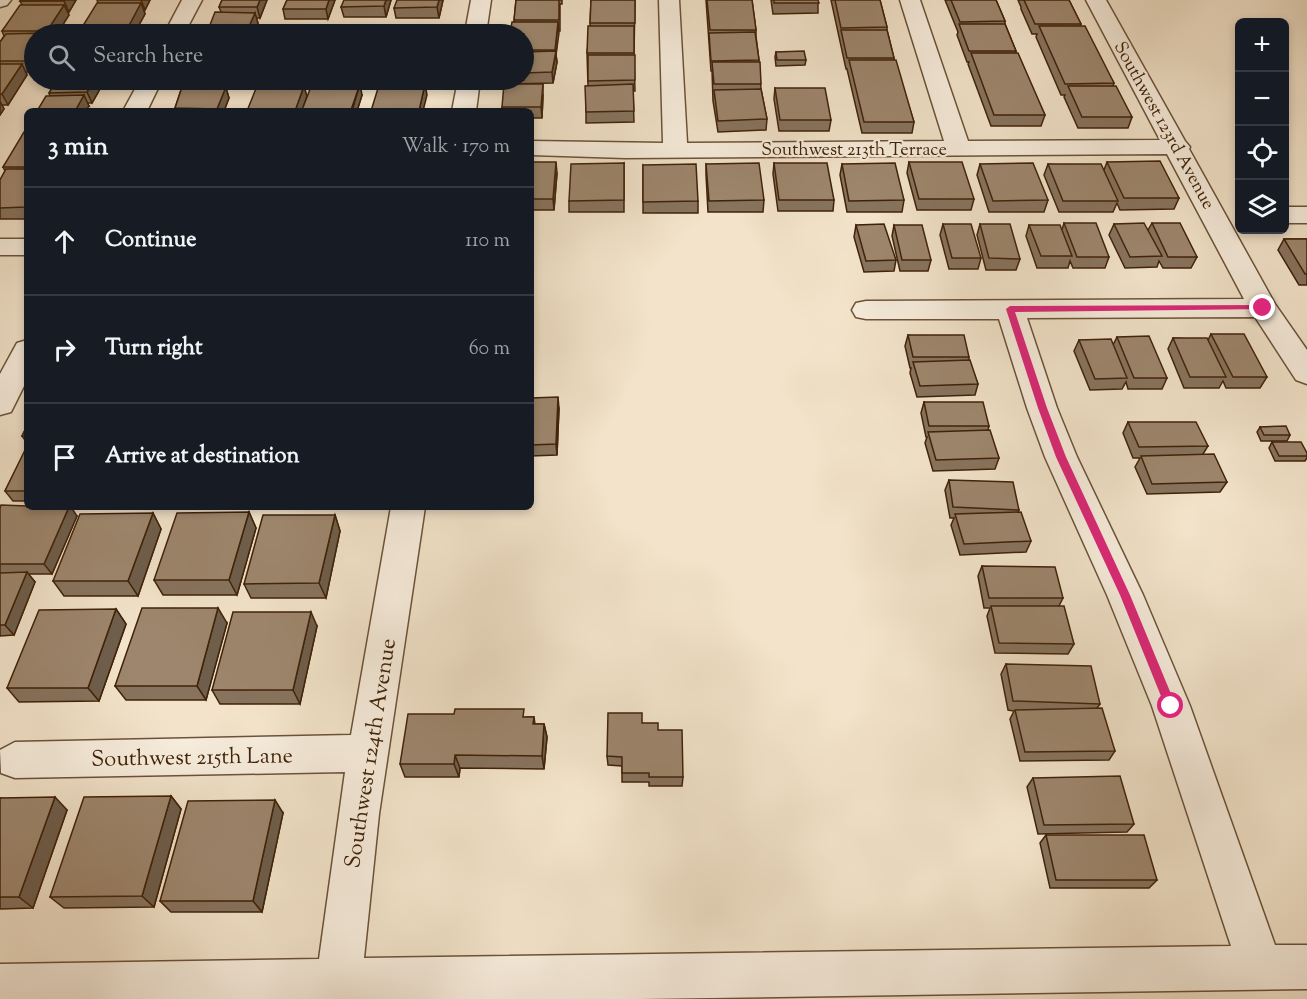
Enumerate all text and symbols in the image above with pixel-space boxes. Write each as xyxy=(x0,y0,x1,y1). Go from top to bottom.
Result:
map controls xyxy=(1235,18,1289,234)
button: + xyxy=(1235,18,1289,72)
search box xyxy=(24,24,534,90)
street label: Southwest 123rd Avenue xyxy=(1106,37,1220,215)
icon: search xyxy=(45,41,78,74)
text: Search here xyxy=(93,41,203,73)
button: − xyxy=(1235,72,1289,126)
button: locate xyxy=(1235,126,1289,180)
text: 3 min xyxy=(48,129,108,166)
text: Walk · 170 m xyxy=(402,133,510,162)
street label: Southwest 213th Terrace xyxy=(761,138,947,164)
button: layers xyxy=(1235,180,1289,234)
icon: ahead xyxy=(48,225,81,258)
text: Continue xyxy=(105,225,196,257)
text: 110 m xyxy=(465,227,510,256)
route end xyxy=(1249,294,1275,320)
icon: right xyxy=(48,333,81,366)
text: Turn right xyxy=(105,333,202,365)
text: 60 m xyxy=(469,335,510,364)
icon: arrive xyxy=(48,441,81,474)
text: Arrive at destination xyxy=(105,441,300,473)
street label: Southwest 124th Avenue xyxy=(338,636,406,871)
route start xyxy=(1157,692,1183,718)
street label: Southwest 215th Lane xyxy=(91,741,293,777)

